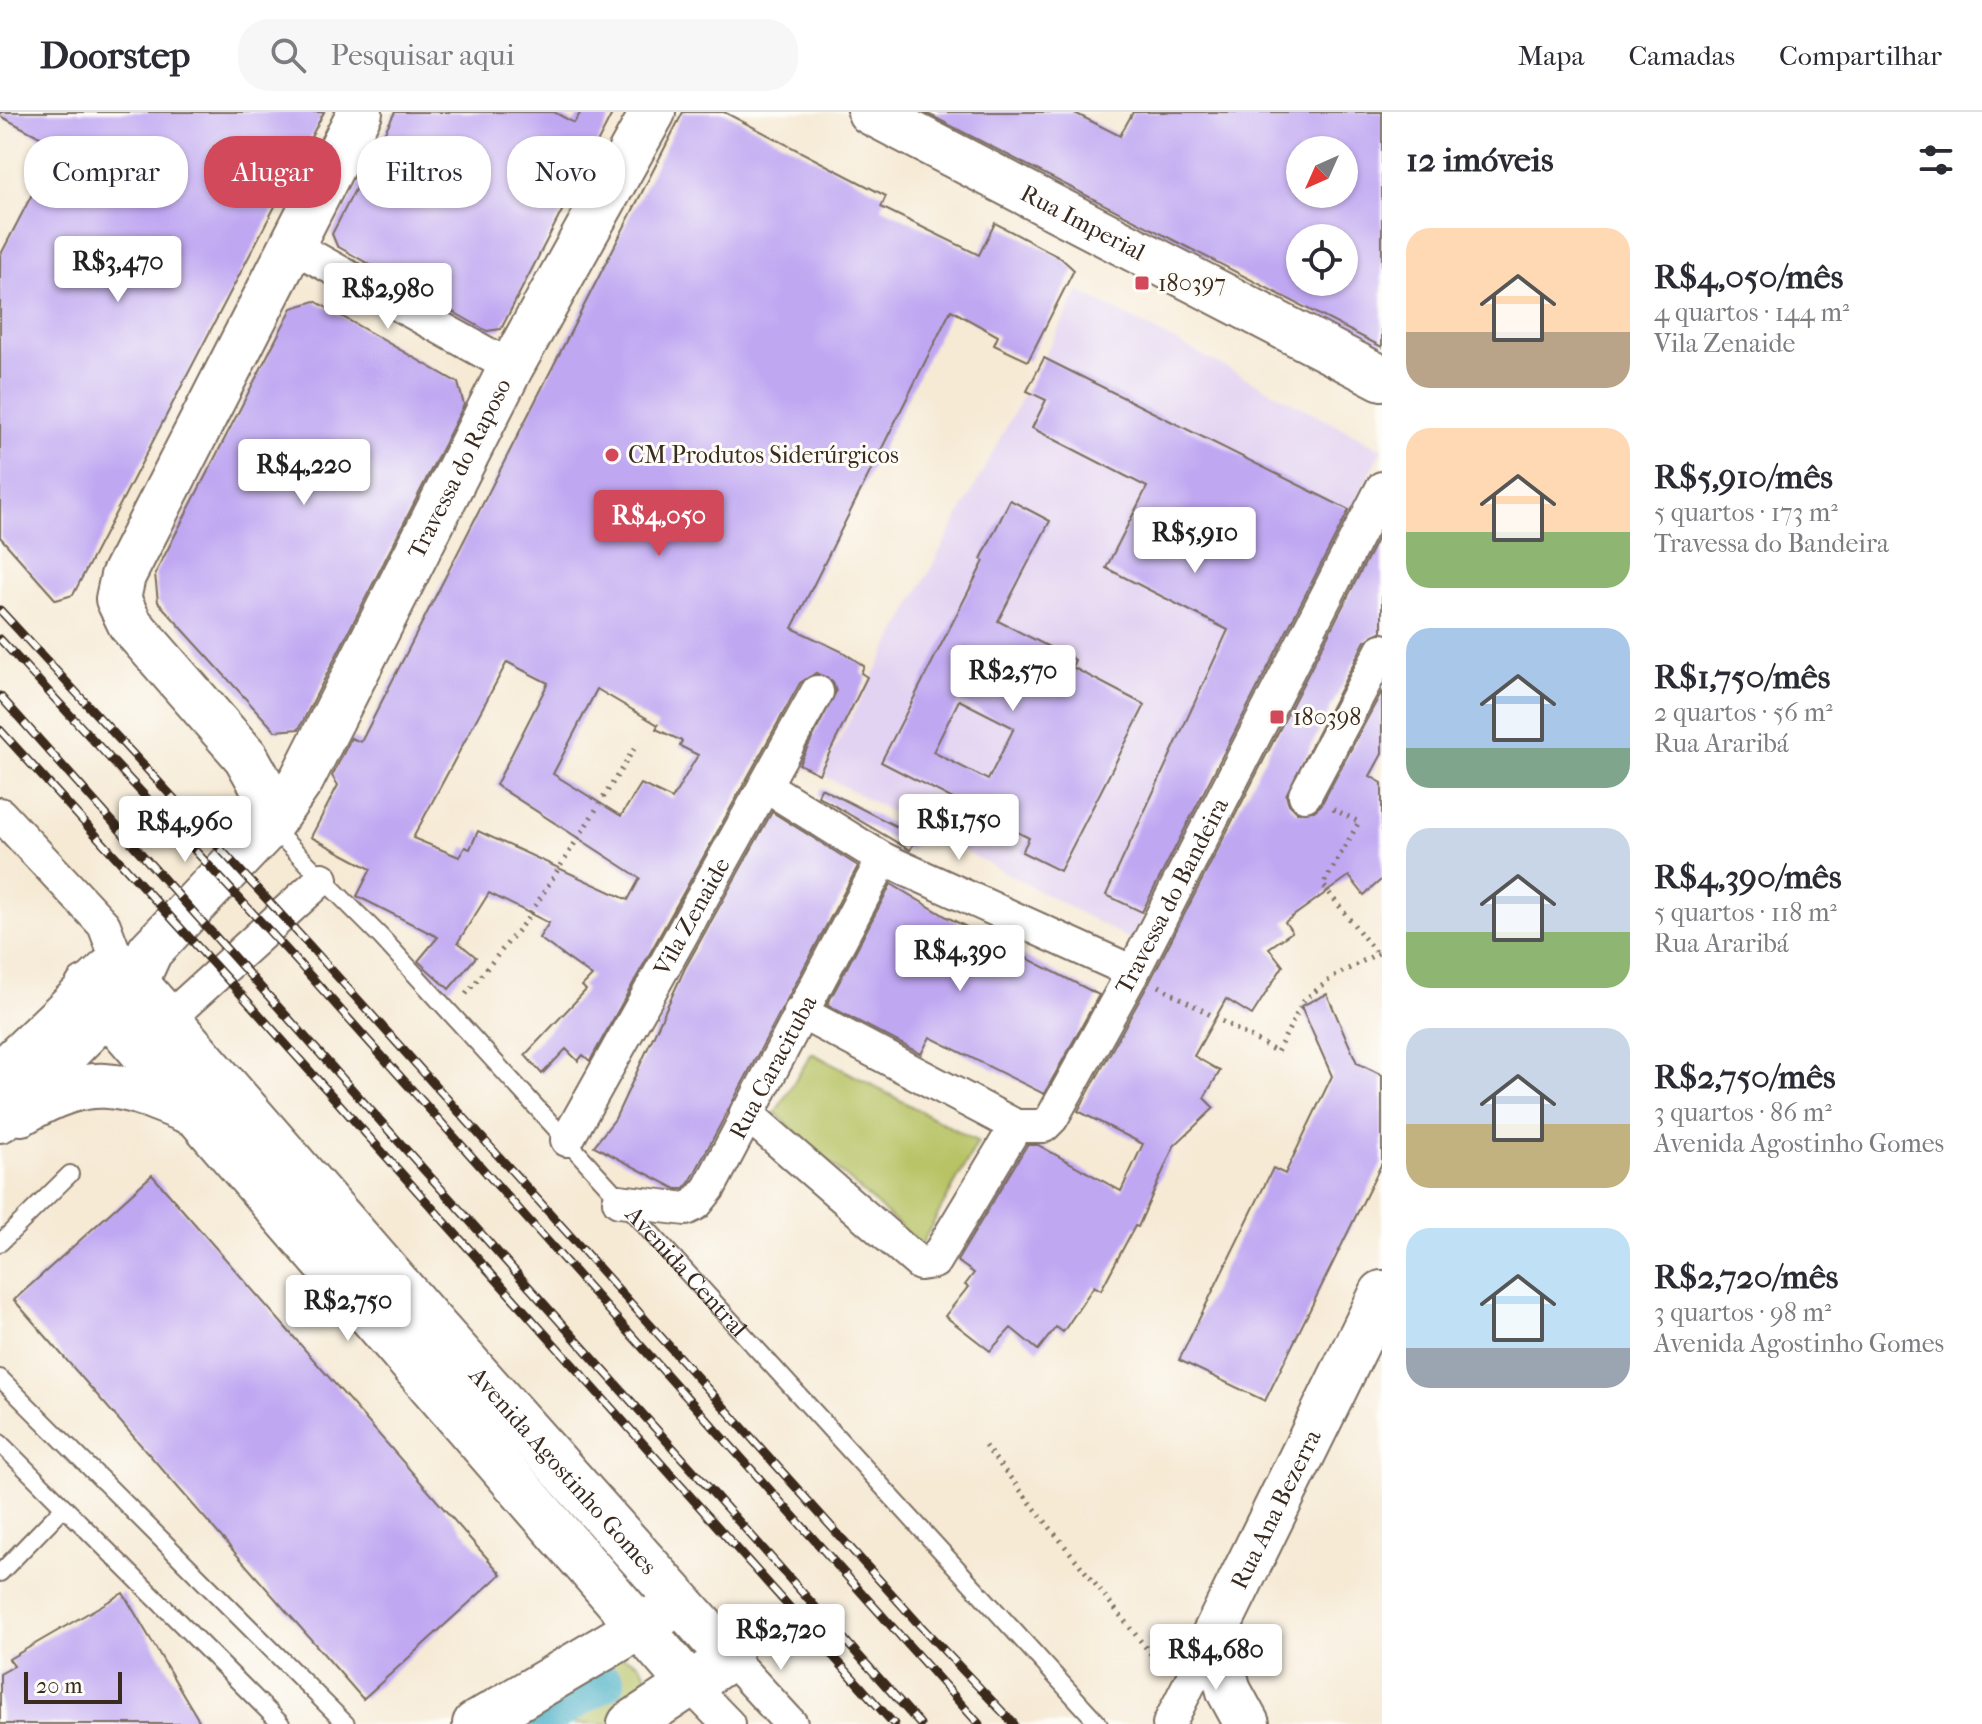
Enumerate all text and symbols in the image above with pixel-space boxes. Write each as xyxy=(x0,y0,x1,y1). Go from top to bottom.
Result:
search box xyxy=(238,19,798,91)
text: Doorstep xyxy=(40,33,190,78)
icon: search xyxy=(266,33,310,77)
text: Pesquisar aqui xyxy=(330,38,515,73)
text: Mapa xyxy=(1518,39,1584,72)
text: Camadas xyxy=(1628,39,1735,72)
text: Compartilhar xyxy=(1779,39,1942,72)
chip: Comprar xyxy=(24,136,188,208)
chip: Alugar xyxy=(204,136,341,208)
chip: Filtros xyxy=(357,136,491,208)
chip: Novo xyxy=(507,136,625,208)
north arrow xyxy=(1286,136,1358,208)
map controls xyxy=(1286,136,1358,296)
icon: filters xyxy=(1914,138,1958,182)
text: 12 imóveis xyxy=(1406,140,1553,180)
street label: Rua Imperial xyxy=(1016,179,1150,267)
button: locate xyxy=(1286,224,1358,296)
pin: R$3,470 xyxy=(44,236,192,304)
text: R$3,470 xyxy=(72,246,164,277)
text: R$4,050/mês xyxy=(1654,257,1843,297)
icon: home xyxy=(1470,260,1566,356)
pin: R$2,980 xyxy=(314,263,462,331)
place label: 180397 xyxy=(1158,269,1226,297)
text: R$2,980 xyxy=(342,273,434,304)
marker: 180397 xyxy=(1133,274,1151,292)
text: 4 quartos · 144 m² xyxy=(1654,297,1849,328)
text: Vila Zenaide xyxy=(1654,328,1795,359)
street label: Travessa do Raposo xyxy=(402,374,517,563)
pin: R$4,220 xyxy=(230,439,378,507)
place label: CM Produtos Siderúrgicos xyxy=(628,441,899,469)
marker: CM Produtos Siderúrgicos xyxy=(603,446,621,464)
text: R$4,220 xyxy=(256,449,352,480)
text: R$5,910/mês xyxy=(1654,457,1833,497)
icon: home xyxy=(1470,460,1566,556)
pin: R$4,050 xyxy=(585,490,733,558)
text: 5 quartos · 173 m² xyxy=(1654,497,1838,528)
text: R$4,050 xyxy=(612,500,706,531)
pin: R$5,910 xyxy=(1121,507,1269,575)
text: R$5,910 xyxy=(1152,517,1238,548)
text: Travessa do Bandeira xyxy=(1654,528,1889,559)
pin: R$2,570 xyxy=(939,645,1087,713)
text: R$2,570 xyxy=(969,655,1057,686)
text: R$1,750/mês xyxy=(1654,657,1830,697)
icon: home xyxy=(1470,660,1566,756)
text: 2 quartos · 56 m² xyxy=(1654,697,1833,728)
place label: 180398 xyxy=(1293,703,1361,731)
marker: 180398 xyxy=(1268,708,1286,726)
text: Rua Araribá xyxy=(1654,728,1789,759)
street label: Travessa do Bandeira xyxy=(1110,792,1235,999)
pin: R$1,750 xyxy=(885,794,1033,862)
pin: R$4,960 xyxy=(111,796,259,864)
text: R$1,750 xyxy=(917,804,1001,835)
text: R$4,960 xyxy=(137,806,233,837)
street label: Vila Zenaide xyxy=(647,852,736,981)
text: R$4,390/mês xyxy=(1654,857,1841,897)
icon: home xyxy=(1470,860,1566,956)
text: 5 quartos · 118 m² xyxy=(1654,897,1837,928)
pin: R$4,390 xyxy=(886,925,1034,993)
text: Rua Araribá xyxy=(1654,928,1789,959)
text: R$4,390 xyxy=(913,935,1007,966)
street label: Rua Caracituba xyxy=(723,990,823,1144)
text: R$2,750/mês xyxy=(1654,1057,1836,1097)
icon: home xyxy=(1470,1060,1566,1156)
text: 3 quartos · 86 m² xyxy=(1654,1097,1832,1128)
text: Avenida Agostinho Gomes xyxy=(1654,1128,1944,1159)
street label: Avenida Central xyxy=(619,1200,753,1343)
text: R$2,720/mês xyxy=(1654,1257,1838,1297)
icon: home xyxy=(1470,1260,1566,1356)
pin: R$2,750 xyxy=(274,1275,422,1343)
text: R$2,750 xyxy=(304,1285,392,1316)
text: 3 quartos · 98 m² xyxy=(1654,1297,1831,1328)
text: Avenida Agostinho Gomes xyxy=(1654,1328,1944,1359)
street label: Avenida Agostinho Gomes xyxy=(463,1361,663,1580)
street label: Rua Ana Bezerra xyxy=(1225,1424,1327,1594)
pin: R$2,720 xyxy=(707,1604,855,1672)
text: R$2,720 xyxy=(736,1614,826,1645)
pin: R$4,680 xyxy=(1142,1624,1290,1692)
text: R$4,680 xyxy=(1168,1634,1264,1665)
scale bar xyxy=(24,1668,122,1704)
text: 20 m xyxy=(36,1673,82,1699)

